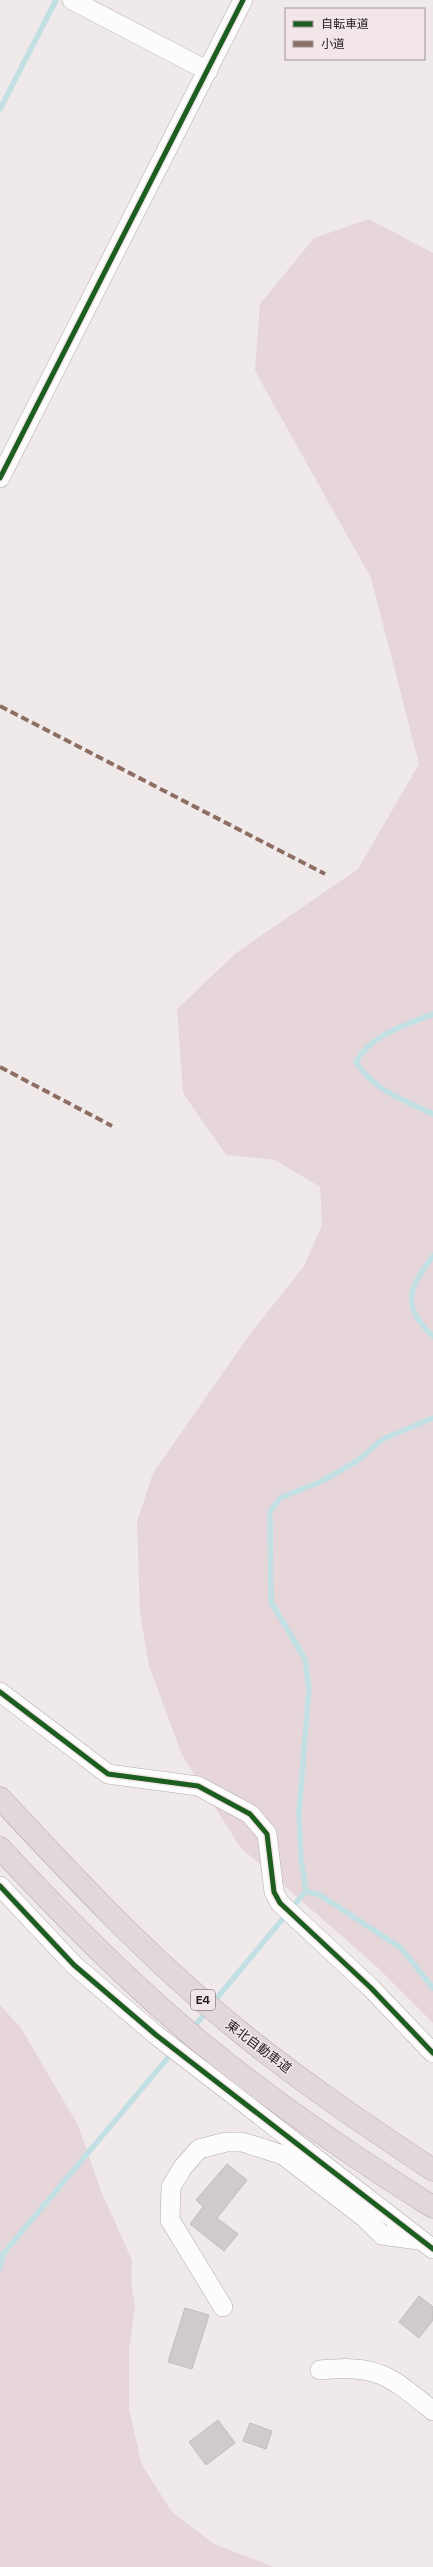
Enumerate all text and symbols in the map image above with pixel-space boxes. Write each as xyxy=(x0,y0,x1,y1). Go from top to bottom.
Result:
legend xyxy=(285,8,425,60)
text: 自転車道 xyxy=(321,16,369,32)
text: 小道 xyxy=(321,36,345,52)
road number: E4 xyxy=(191,1990,215,2010)
street label: 東北自動車道 xyxy=(222,2016,295,2077)

